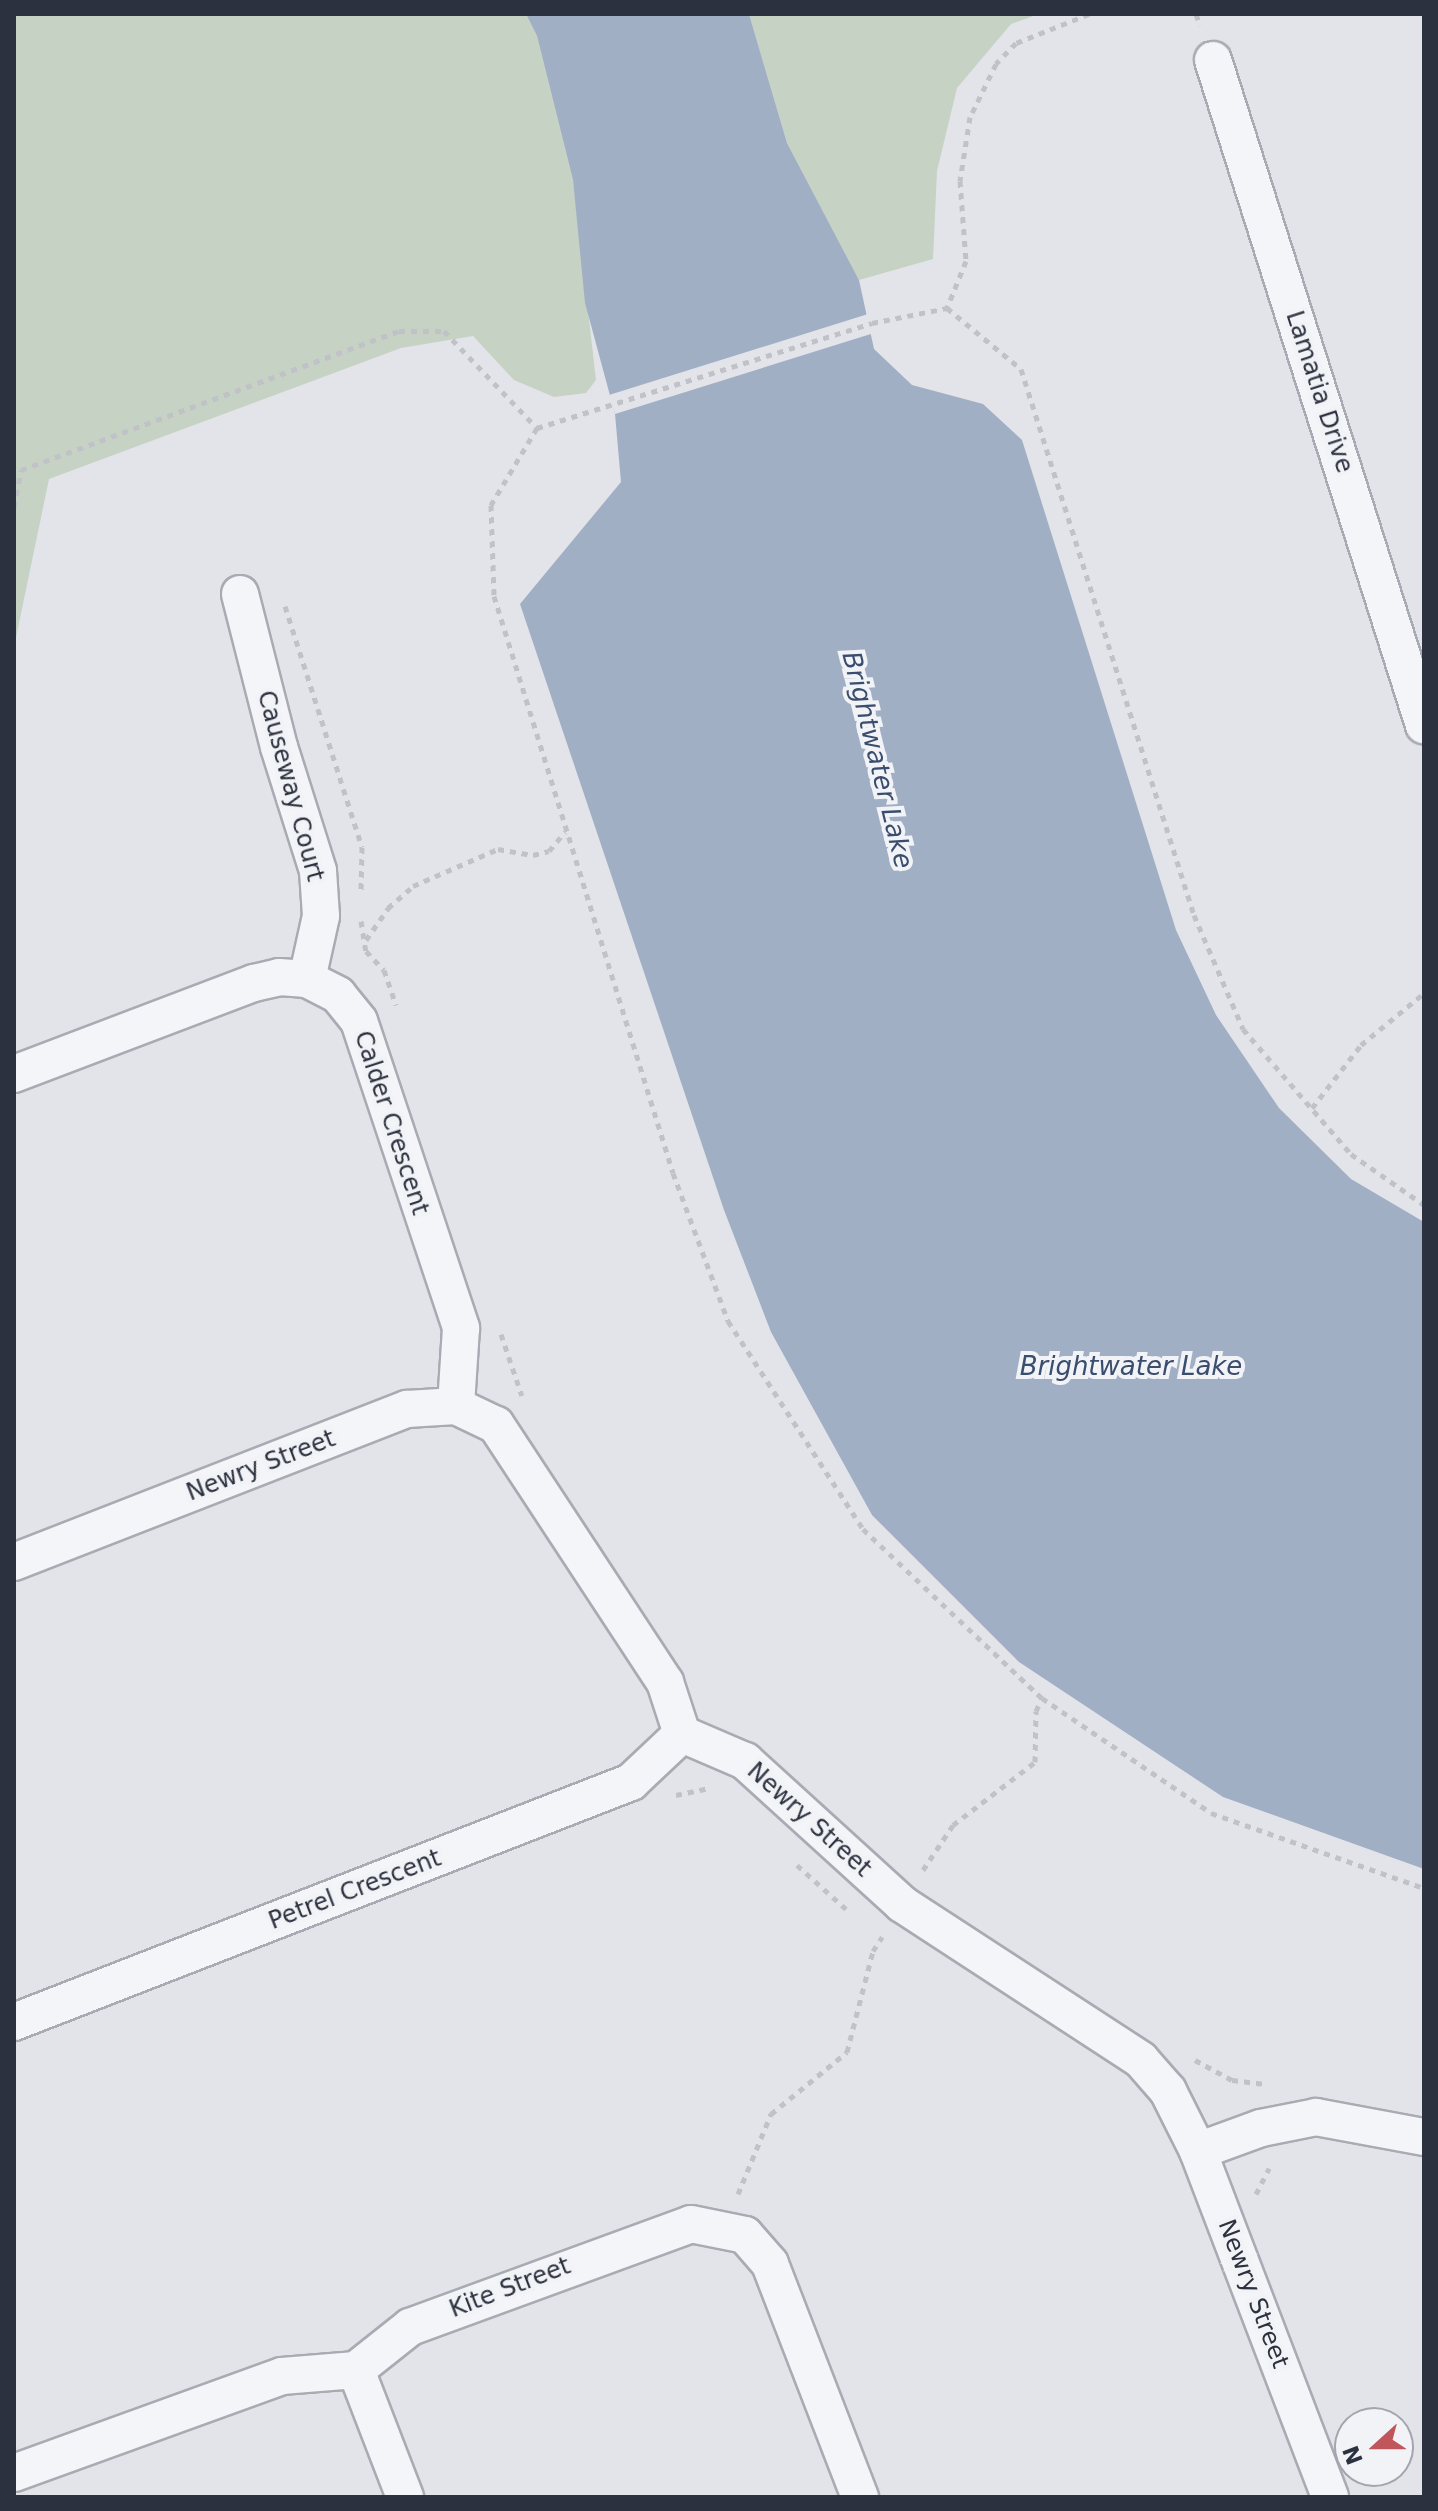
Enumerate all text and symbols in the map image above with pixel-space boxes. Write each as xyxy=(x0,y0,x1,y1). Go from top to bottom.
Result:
street label: Lamatia Drive xyxy=(1279,307,1359,477)
water label: Brightwater Lake xyxy=(835,648,919,872)
street label: Causeway Court xyxy=(251,688,329,884)
street label: Calder Crescent xyxy=(348,1027,434,1219)
water label: Brightwater Lake xyxy=(1020,1351,1242,1383)
street label: Newry Street xyxy=(183,1424,339,1508)
street label: Newry Street xyxy=(741,1757,877,1883)
street label: Petrel Crescent xyxy=(265,1844,445,1936)
street label: Newry Street xyxy=(1211,2216,1295,2372)
street label: Kite Street xyxy=(445,2252,575,2324)
north arrow xyxy=(1334,2407,1414,2487)
text: N xyxy=(1338,2442,1368,2468)

